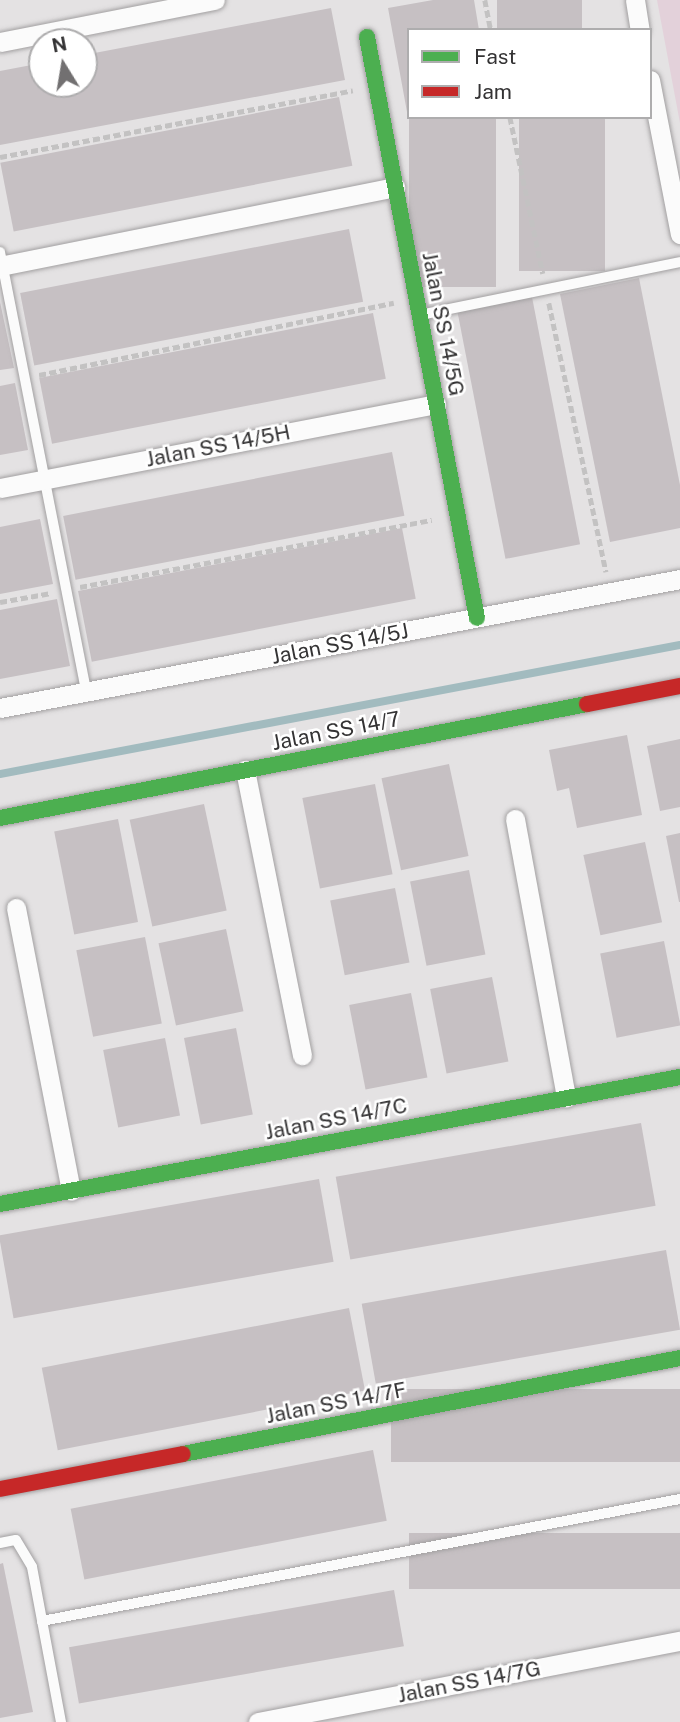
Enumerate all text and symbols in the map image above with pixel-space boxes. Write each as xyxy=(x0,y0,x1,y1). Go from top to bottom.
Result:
north arrow xyxy=(28,28,98,98)
legend xyxy=(407,28,652,119)
text: N xyxy=(50,32,69,57)
text: Fast xyxy=(474,44,516,69)
text: Jam xyxy=(474,79,512,104)
street label: Jalan SS 14/5G xyxy=(417,250,469,398)
street label: Jalan SS 14/5H xyxy=(144,420,292,472)
street label: Jalan SS 14/5J xyxy=(269,618,411,670)
street label: Jalan SS 14/7 xyxy=(270,706,402,756)
street label: Jalan SS 14/7C xyxy=(263,1093,409,1145)
street label: Jalan SS 14/7F xyxy=(264,1377,408,1429)
street label: Jalan SS 14/7G xyxy=(395,1656,543,1708)

